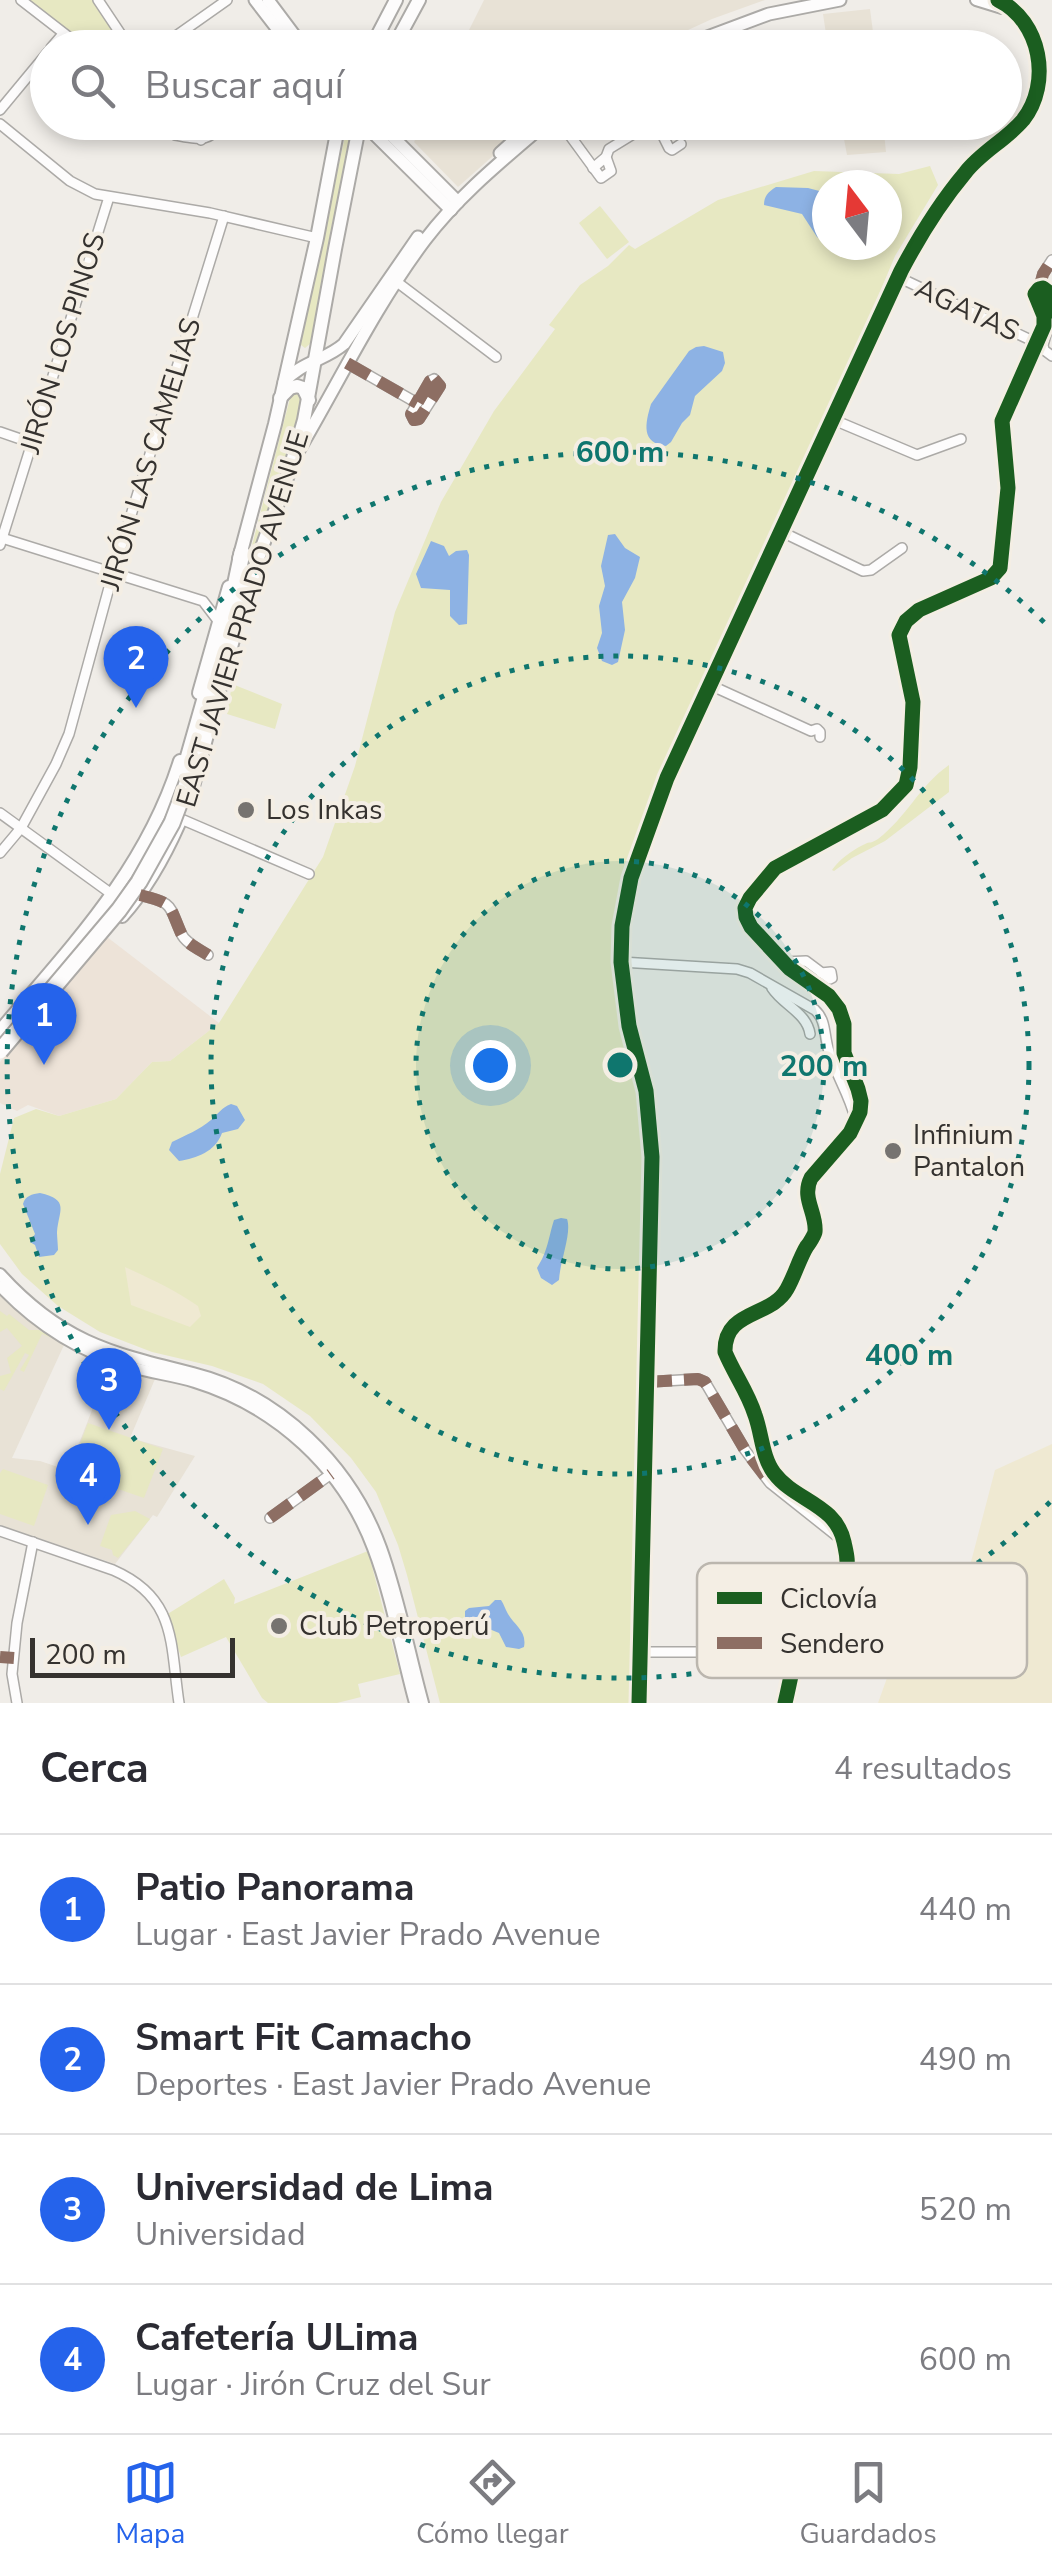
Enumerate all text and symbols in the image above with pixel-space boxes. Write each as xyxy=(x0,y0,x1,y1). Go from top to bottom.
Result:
search box xyxy=(30,30,1022,140)
icon: search xyxy=(65,58,120,113)
text: Buscar aquí xyxy=(145,60,344,111)
north arrow xyxy=(812,170,902,260)
street label: JIRÓN LOS PINOS xyxy=(11,228,115,459)
street label: AGATAS xyxy=(909,269,1025,351)
street label: JIRÓN LAS CAMELIAS xyxy=(91,313,210,596)
street label: EAST JAVIER PRADO AVENUE xyxy=(168,426,318,812)
text: 600 m xyxy=(576,432,664,473)
pin: 2 xyxy=(104,626,168,708)
place label: Los Inkas xyxy=(266,791,383,829)
marker: Los Inkas xyxy=(235,799,257,821)
pin: 1 xyxy=(12,982,76,1065)
your location xyxy=(465,1040,516,1091)
text: 200 m xyxy=(780,1046,868,1087)
centre of rings xyxy=(602,1047,638,1083)
place label: Infinium Pantalon xyxy=(913,1116,1025,1186)
marker: Infinium Pantalon xyxy=(882,1140,904,1162)
text: 400 m xyxy=(865,1335,953,1376)
pin: 3 xyxy=(76,1348,142,1430)
pin: 4 xyxy=(56,1442,120,1525)
legend xyxy=(697,1563,1027,1678)
text: Ciclovía xyxy=(780,1580,878,1618)
place label: Club Petroperú xyxy=(299,1607,490,1645)
marker: Club Petroperú xyxy=(268,1615,290,1637)
text: Sendero xyxy=(780,1625,885,1663)
scale bar xyxy=(30,1633,235,1678)
text: 200 m xyxy=(45,1636,127,1674)
text: Cerca xyxy=(40,1740,149,1797)
text: 4 resultados xyxy=(834,1747,1012,1790)
text: Patio Panorama xyxy=(135,1862,415,1913)
text: 1 xyxy=(63,1888,82,1931)
text: 440 m xyxy=(919,1888,1012,1931)
text: Lugar · East Javier Prado Avenue xyxy=(135,1913,601,1956)
text: Smart Fit Camacho xyxy=(135,2012,472,2063)
text: 2 xyxy=(63,2038,82,2081)
text: 490 m xyxy=(919,2038,1012,2081)
text: Deportes · East Javier Prado Avenue xyxy=(135,2063,651,2106)
text: Universidad de Lima xyxy=(135,2162,494,2213)
text: 3 xyxy=(63,2188,82,2231)
text: 520 m xyxy=(919,2188,1012,2231)
text: Universidad xyxy=(135,2213,306,2256)
text: Cafetería ULima xyxy=(135,2312,419,2363)
text: 4 xyxy=(63,2338,82,2381)
text: 600 m xyxy=(919,2338,1012,2381)
text: Lugar · Jirón Cruz del Sur xyxy=(135,2363,491,2406)
tab: Mapa xyxy=(115,2455,185,2553)
tab: Cómo llegar xyxy=(416,2455,569,2553)
tab: Guardados xyxy=(799,2455,937,2553)

